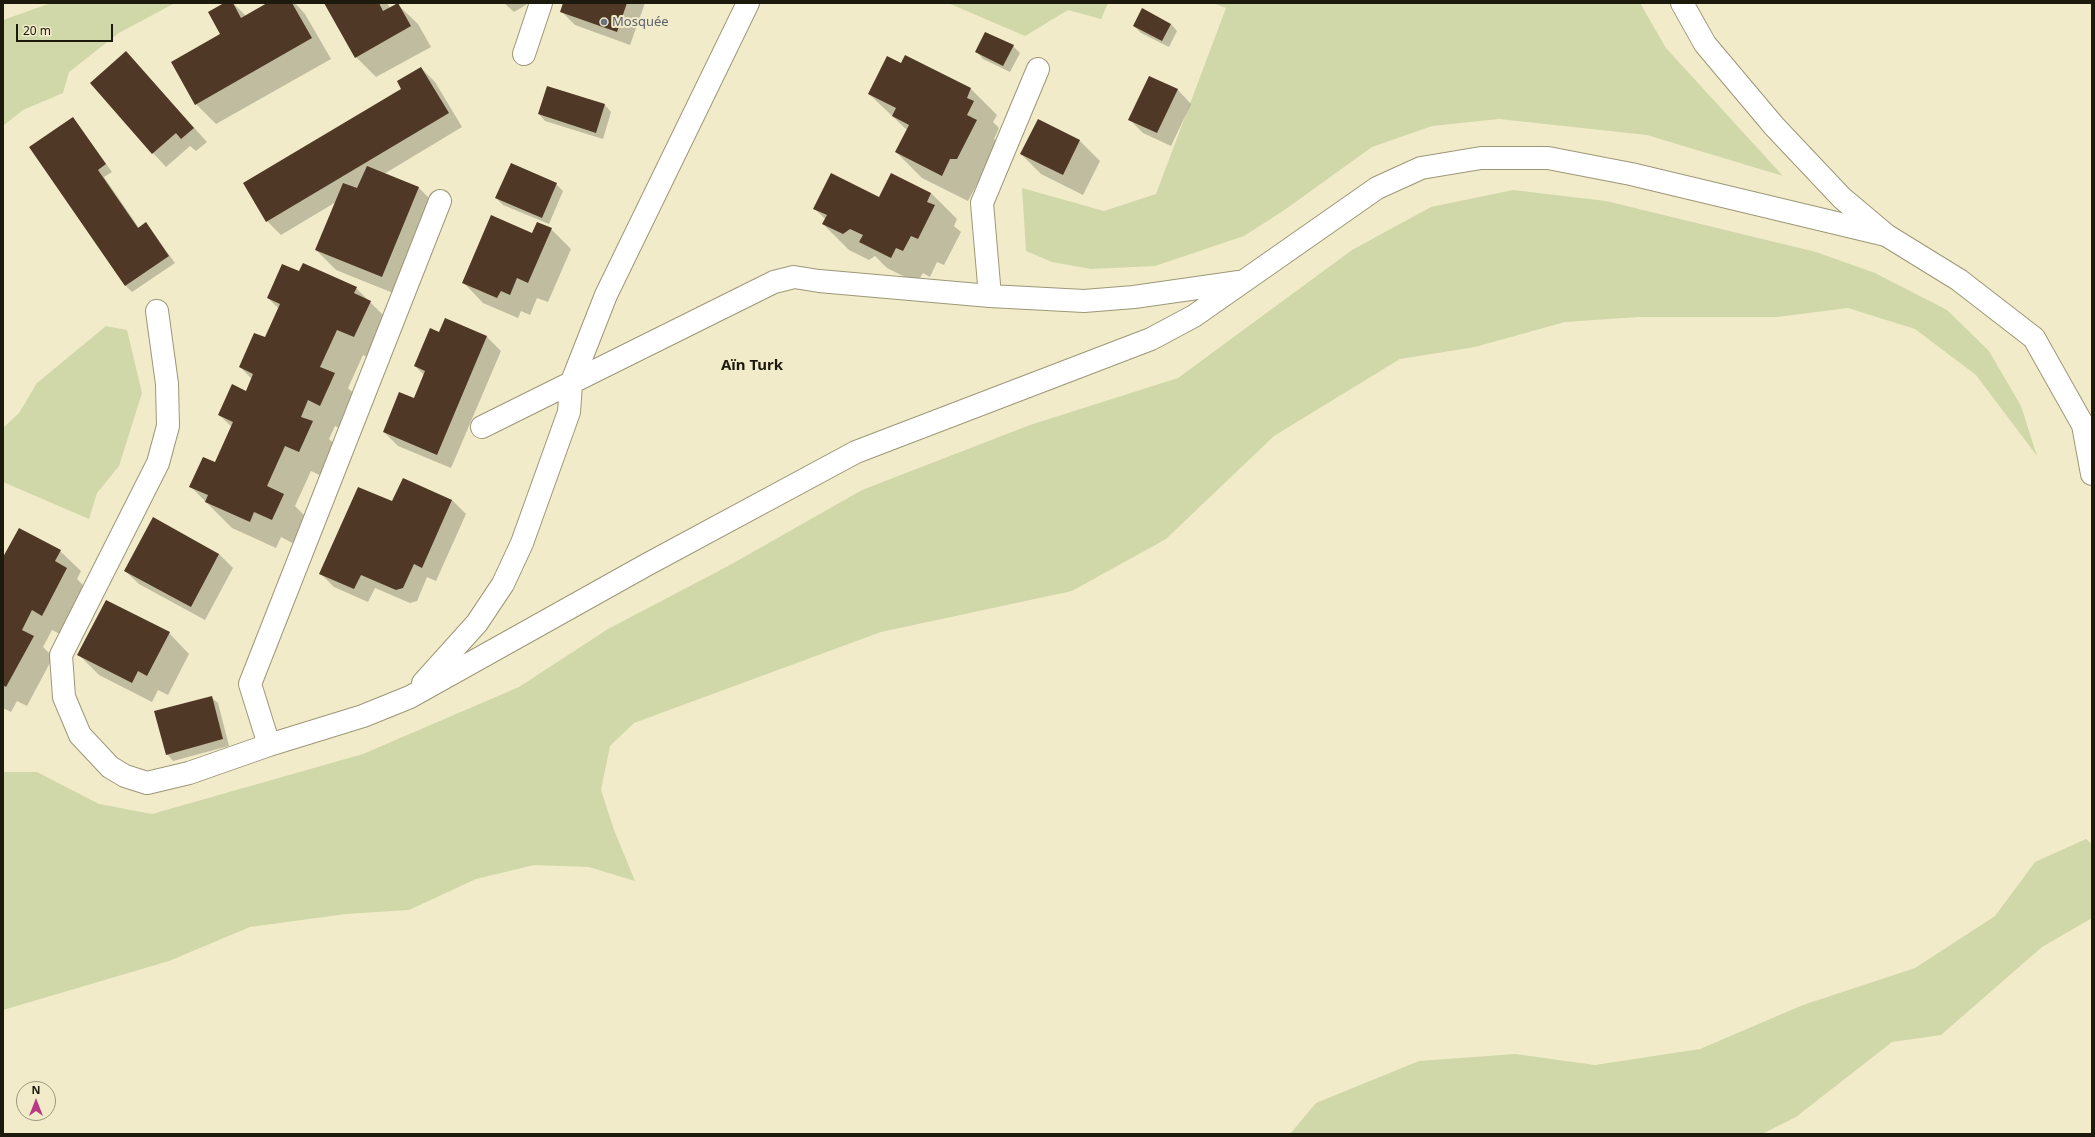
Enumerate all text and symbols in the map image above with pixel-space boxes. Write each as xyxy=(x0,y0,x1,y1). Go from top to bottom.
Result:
place label: Mosquée xyxy=(612,14,669,30)
scale bar xyxy=(18,16,115,42)
marker: Mosquée xyxy=(599,17,609,27)
text: 20 m xyxy=(23,22,51,39)
district label: Aïn Turk xyxy=(721,357,783,375)
north arrow xyxy=(16,1081,56,1121)
text: N xyxy=(32,1082,40,1097)

